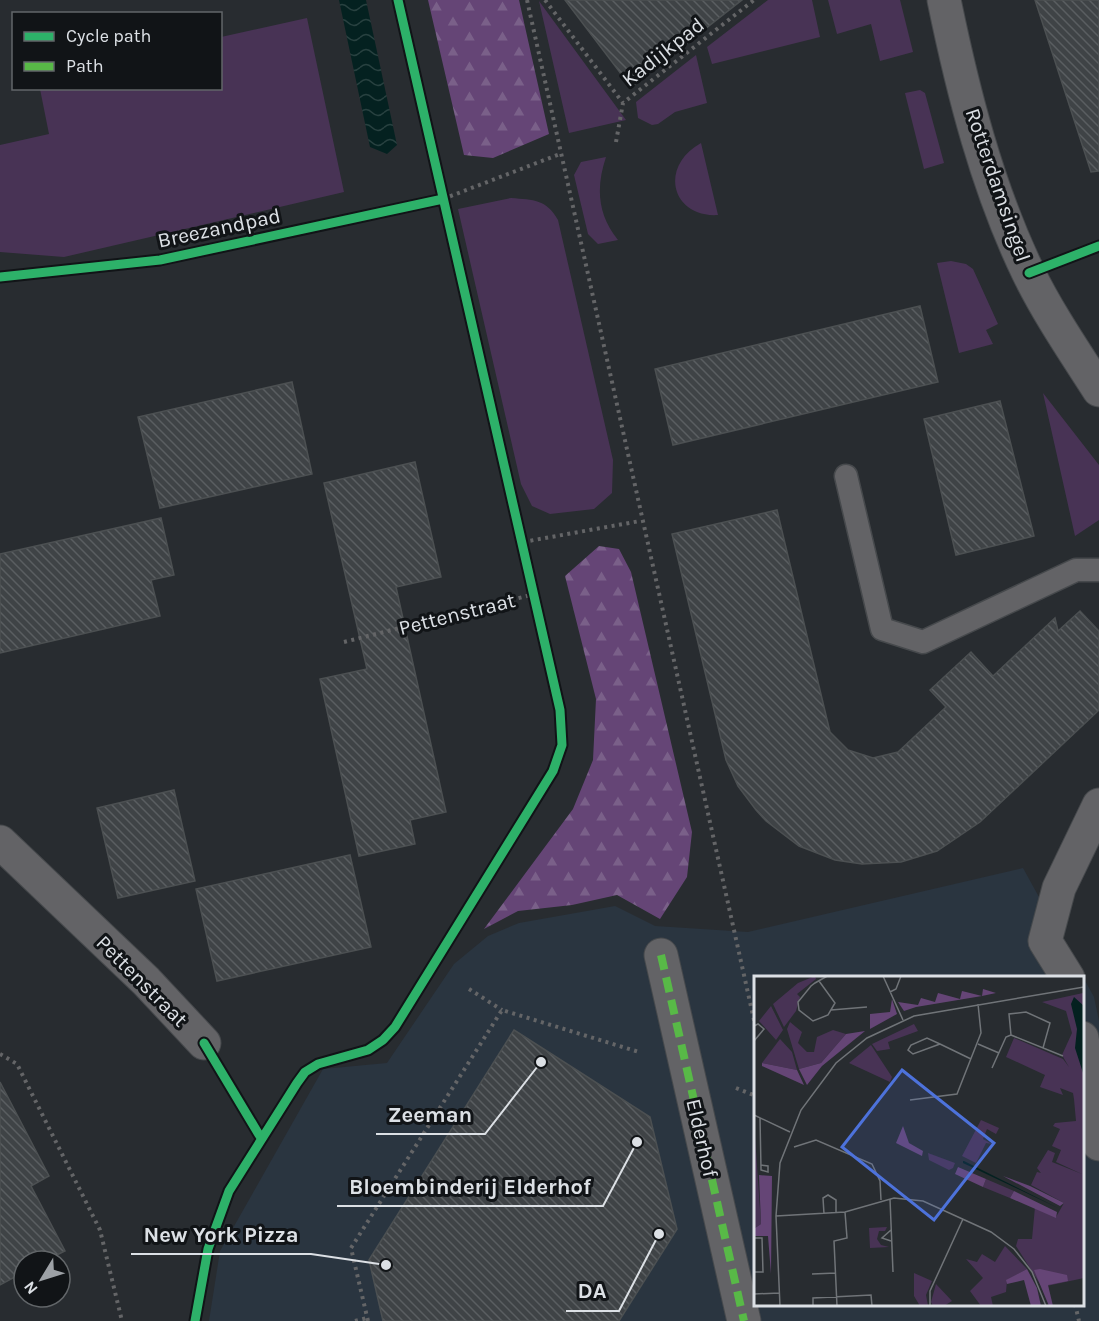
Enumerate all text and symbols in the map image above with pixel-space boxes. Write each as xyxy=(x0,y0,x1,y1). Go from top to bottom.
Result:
legend xyxy=(12,12,222,90)
street label: Kadijkpad xyxy=(617,12,709,92)
text: Cycle path xyxy=(66,25,151,47)
text: Path xyxy=(66,55,104,77)
street label: Rotterdamsingel xyxy=(961,105,1035,265)
street label: Breezandpad xyxy=(155,203,283,253)
street label: Pettenstraat xyxy=(396,588,518,640)
street label: Pettenstraat xyxy=(91,930,193,1032)
inset map xyxy=(754,976,1084,1306)
callout: Zeeman xyxy=(376,1094,485,1134)
street label: Elderhof xyxy=(681,1096,723,1180)
text: Zeeman xyxy=(388,1102,472,1128)
callout: Bloembinderij Elderhof xyxy=(337,1166,603,1206)
text: Bloembinderij Elderhof xyxy=(349,1174,592,1200)
callout: New York Pizza xyxy=(131,1214,311,1254)
text: New York Pizza xyxy=(143,1222,299,1248)
north arrow xyxy=(12,1249,72,1309)
callout: DA xyxy=(566,1271,619,1311)
text: N xyxy=(20,1278,42,1298)
text: DA xyxy=(578,1278,607,1304)

